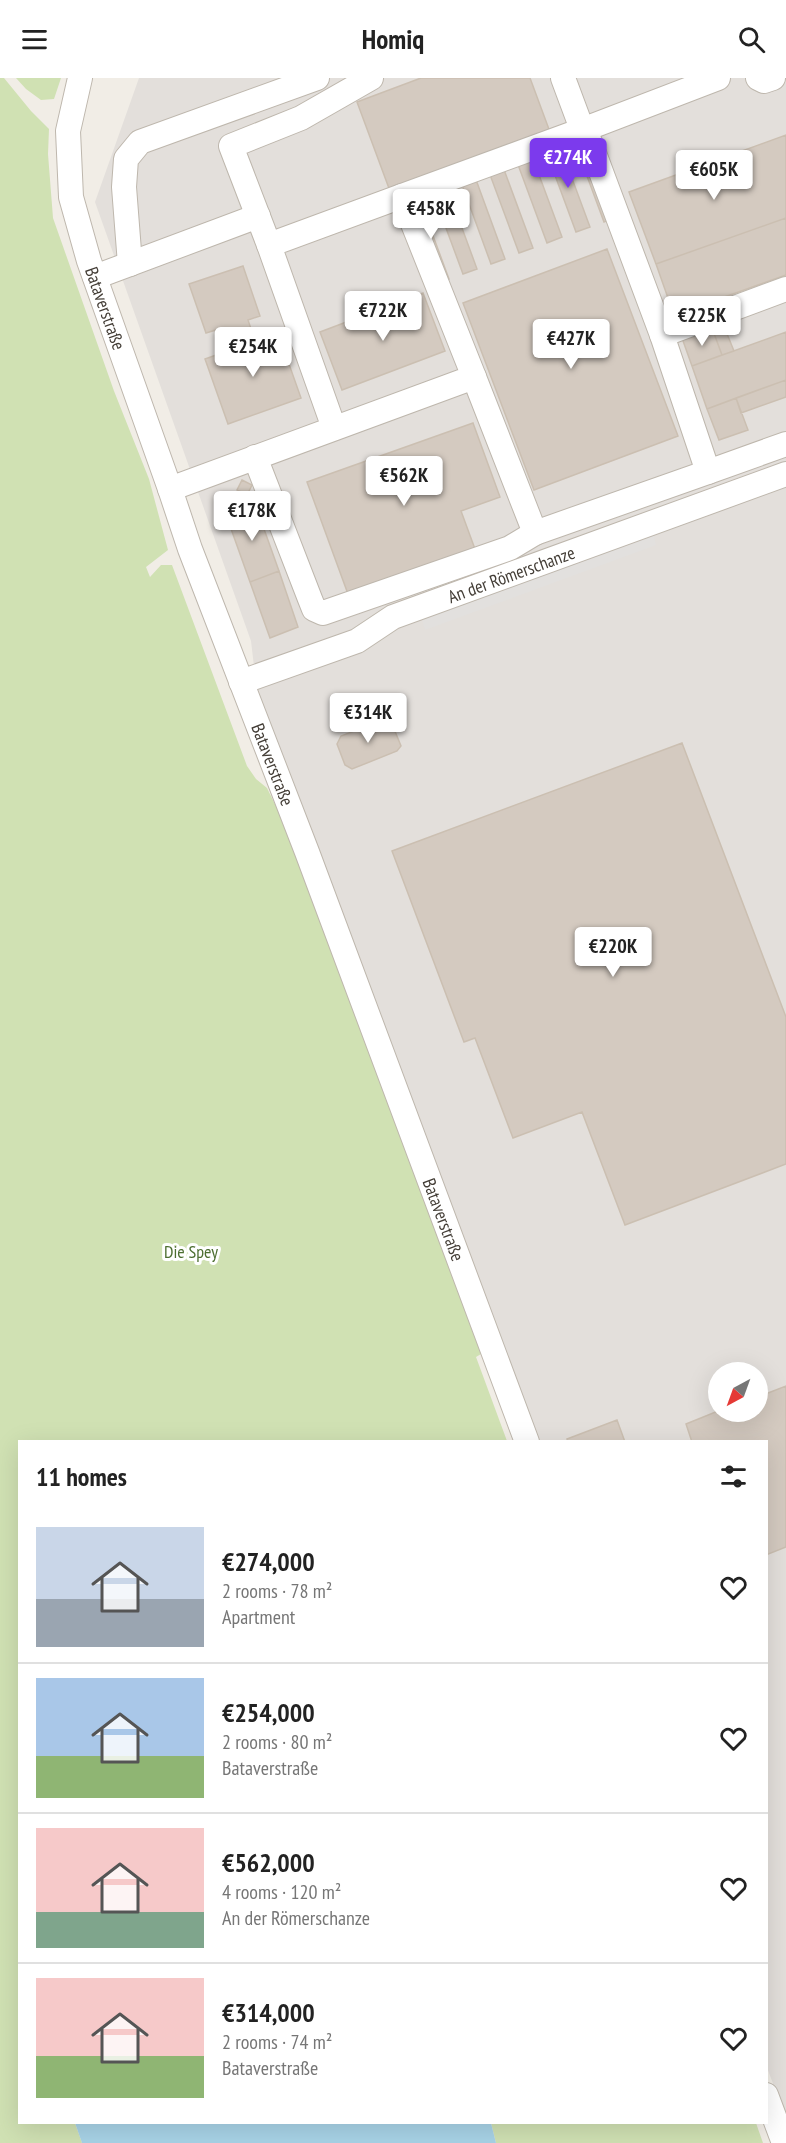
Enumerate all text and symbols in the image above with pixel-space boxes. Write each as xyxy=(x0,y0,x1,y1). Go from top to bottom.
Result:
text: Homiq xyxy=(362,22,424,56)
icon: menu xyxy=(18,23,51,56)
icon: search xyxy=(735,23,768,56)
pin: €274K xyxy=(526,138,610,189)
text: €274K xyxy=(544,144,592,170)
pin: €605K xyxy=(672,150,756,201)
text: €605K xyxy=(690,156,738,182)
pin: €458K xyxy=(389,189,473,240)
text: €458K xyxy=(407,195,455,221)
street label: Bataverstraße xyxy=(80,264,131,353)
pin: €722K xyxy=(341,291,425,342)
pin: €225K xyxy=(660,296,744,347)
text: €722K xyxy=(359,297,407,323)
text: €225K xyxy=(678,302,726,328)
pin: €427K xyxy=(529,319,613,370)
text: €427K xyxy=(547,325,595,351)
pin: €254K xyxy=(211,327,295,378)
text: €254K xyxy=(229,333,277,359)
pin: €562K xyxy=(362,456,446,507)
text: €562K xyxy=(380,462,428,488)
pin: €178K xyxy=(210,491,294,542)
text: €178K xyxy=(228,497,276,523)
street label: An der Römerschanze xyxy=(445,540,578,608)
pin: €314K xyxy=(326,693,410,744)
text: €314K xyxy=(344,699,392,725)
street label: Bataverstraße xyxy=(247,720,300,809)
pin: €220K xyxy=(571,927,655,978)
text: €220K xyxy=(589,933,637,959)
street label: Bataverstraße xyxy=(418,1175,470,1264)
park label: Die Spey xyxy=(164,1240,218,1263)
north arrow xyxy=(708,1362,768,1422)
map controls xyxy=(708,1362,768,1422)
text: 11 homes xyxy=(36,1460,127,1493)
icon: filters xyxy=(717,1460,750,1493)
text: €274,000 xyxy=(222,1545,315,1578)
icon: home xyxy=(84,1551,156,1623)
icon: heart xyxy=(717,1571,750,1604)
text: 2 rooms · 78 m² xyxy=(222,1578,332,1604)
text: Apartment xyxy=(222,1604,295,1630)
text: €254,000 xyxy=(222,1696,315,1729)
icon: home xyxy=(84,1702,156,1774)
icon: heart xyxy=(717,1722,750,1755)
text: 2 rooms · 80 m² xyxy=(222,1729,332,1755)
text: Bataverstraße xyxy=(222,1755,318,1781)
text: €562,000 xyxy=(222,1846,315,1879)
icon: home xyxy=(84,1852,156,1924)
icon: heart xyxy=(717,1872,750,1905)
text: 4 rooms · 120 m² xyxy=(222,1879,341,1905)
text: An der Römerschanze xyxy=(222,1905,370,1931)
text: €314,000 xyxy=(222,1996,315,2029)
icon: home xyxy=(84,2002,156,2074)
icon: heart xyxy=(717,2022,750,2055)
text: 2 rooms · 74 m² xyxy=(222,2029,332,2055)
text: Bataverstraße xyxy=(222,2055,318,2081)

